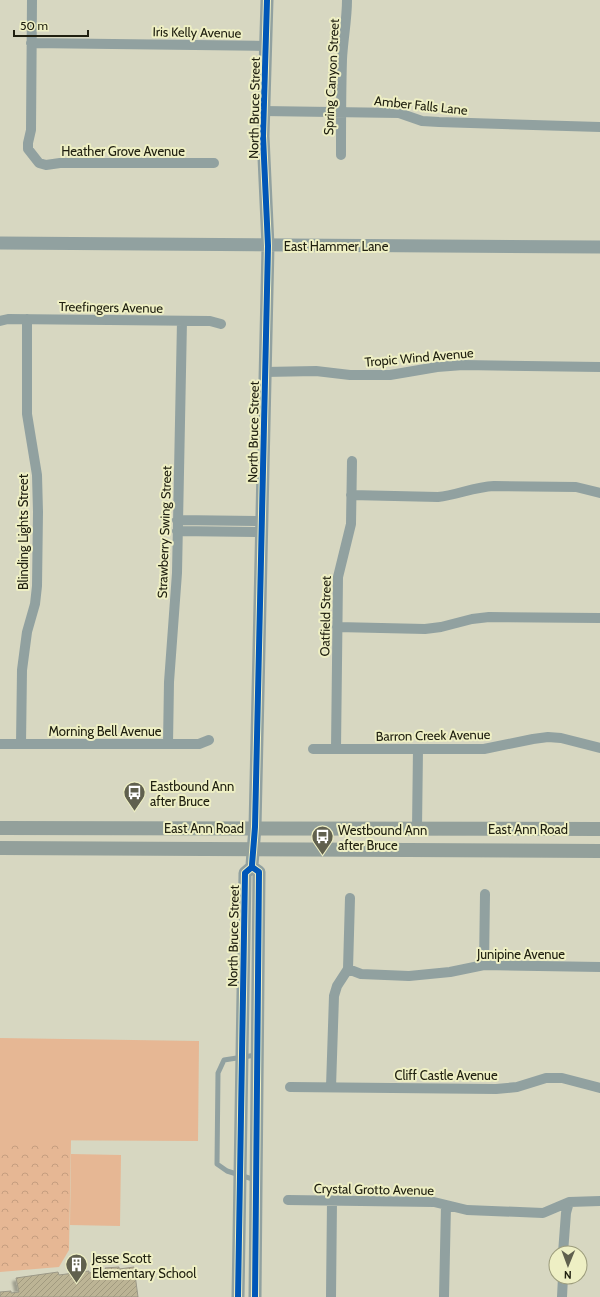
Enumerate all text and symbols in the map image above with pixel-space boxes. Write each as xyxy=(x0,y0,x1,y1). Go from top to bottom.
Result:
scale bar xyxy=(14,12,88,38)
text: 50 m xyxy=(20,18,48,33)
street label: Spring Canyon Street xyxy=(320,18,342,136)
street label: Iris Kelly Avenue xyxy=(153,23,242,41)
street label: North Bruce Street xyxy=(245,56,263,159)
street label: Amber Falls Lane xyxy=(374,92,469,118)
street label: Heather Grove Avenue xyxy=(61,143,185,159)
street label: East Hammer Lane xyxy=(284,238,389,254)
street label: Treefingers Avenue xyxy=(59,298,164,316)
street label: Tropic Wind Avenue xyxy=(364,344,474,370)
street label: North Bruce Street xyxy=(244,380,262,483)
street label: Strawberry Swing Street xyxy=(154,465,174,599)
street label: Blinding Lights Street xyxy=(15,473,31,590)
street label: Oatfield Street xyxy=(316,575,334,656)
street label: Morning Bell Avenue xyxy=(48,723,162,739)
street label: Barron Creek Avenue xyxy=(376,726,491,744)
place label: Eastbound Ann after Bruce xyxy=(150,778,234,809)
bus stop icon: Eastbound Ann after Bruce xyxy=(122,780,148,813)
street label: East Ann Road xyxy=(164,820,244,836)
street label: East Ann Road xyxy=(488,821,568,837)
place label: Westbound Ann after Bruce xyxy=(338,822,427,853)
bus stop icon: Westbound Ann after Bruce xyxy=(309,824,335,857)
street label: North Bruce Street xyxy=(224,884,242,987)
street label: Junipine Avenue xyxy=(476,946,565,962)
street label: Cliff Castle Avenue xyxy=(394,1067,498,1083)
street label: Crystal Grotto Avenue xyxy=(314,1180,435,1198)
north arrow xyxy=(548,1245,588,1285)
place label: Jesse Scott Elementary School xyxy=(91,1250,196,1281)
building icon: Jesse Scott Elementary School xyxy=(64,1252,90,1285)
text: N xyxy=(564,1268,572,1282)

